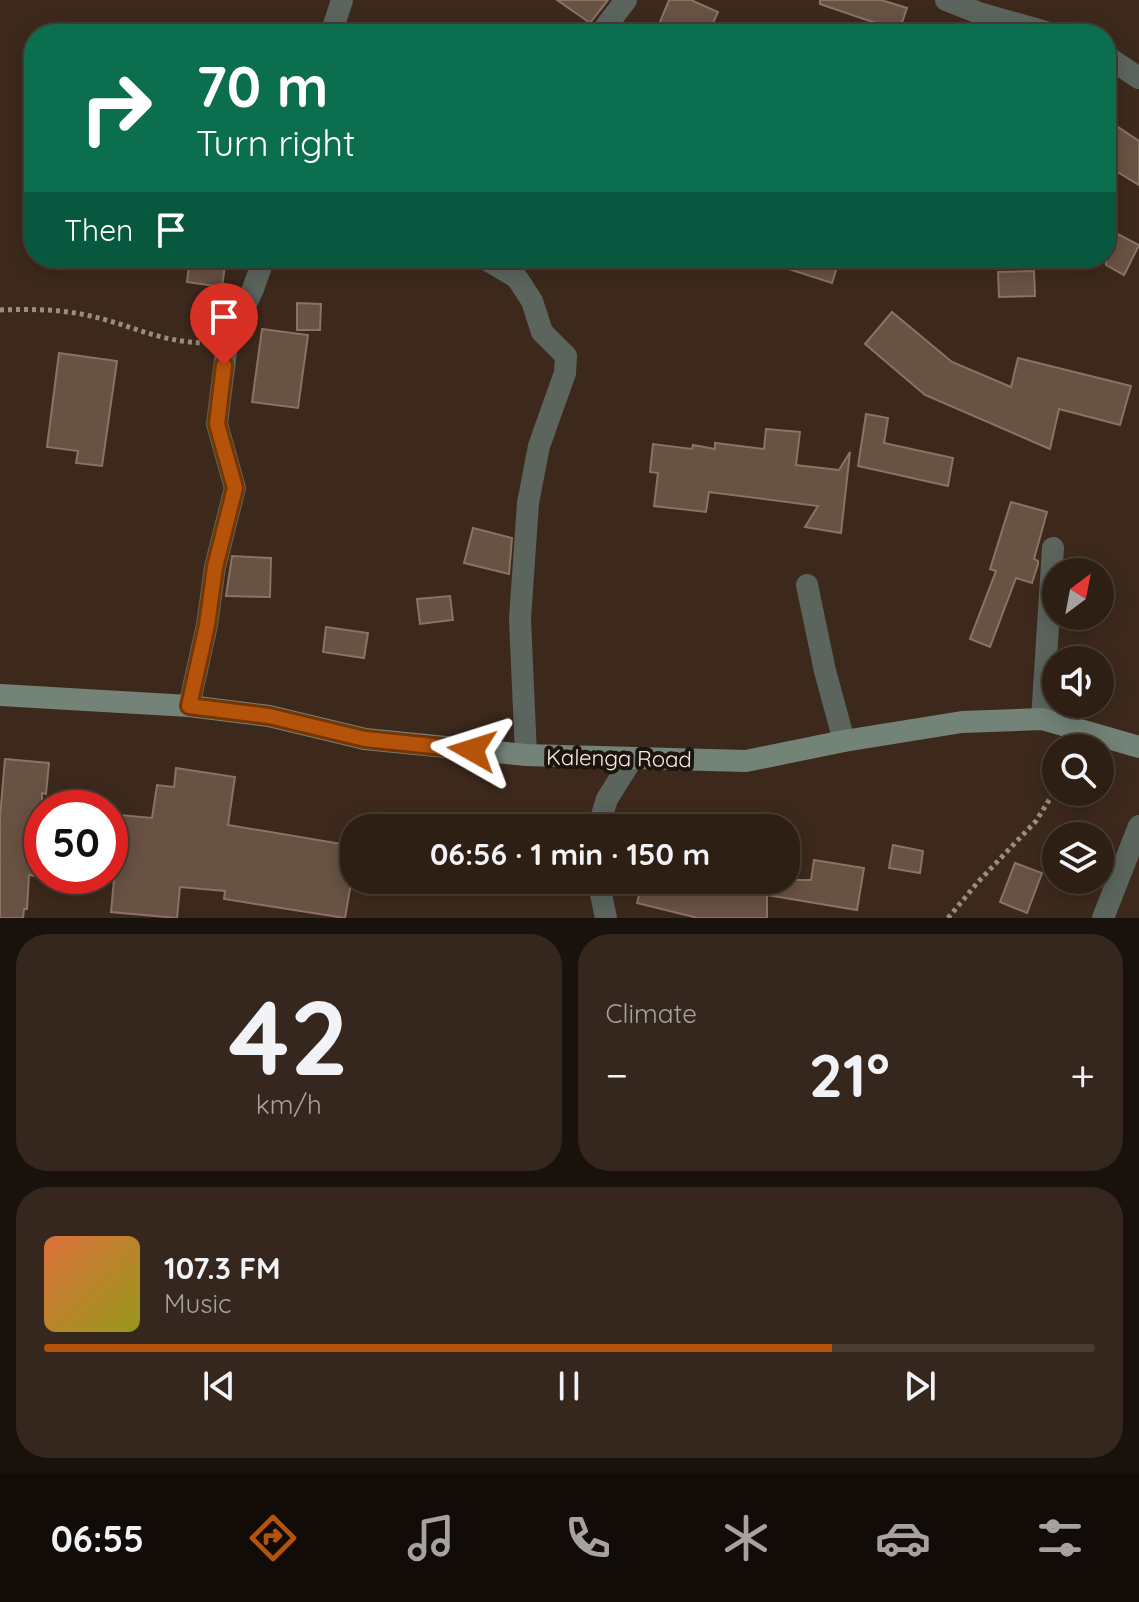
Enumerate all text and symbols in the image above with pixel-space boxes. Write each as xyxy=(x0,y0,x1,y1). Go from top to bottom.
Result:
text: 70 m xyxy=(196,51,328,121)
icon: right xyxy=(64,56,168,160)
text: Turn right xyxy=(196,120,355,165)
icon: arrive xyxy=(149,208,193,252)
text: Then xyxy=(64,211,133,249)
pin xyxy=(190,283,258,365)
icon: arrive xyxy=(202,295,246,339)
north arrow xyxy=(1042,558,1114,630)
map controls xyxy=(1042,558,1114,894)
button: sound xyxy=(1042,646,1114,718)
position arrow xyxy=(430,708,514,792)
button: search xyxy=(1042,734,1114,806)
street label: Kalenga Road xyxy=(546,743,692,773)
speed limit sign: 50 xyxy=(24,790,128,894)
button: layers xyxy=(1042,822,1114,894)
text: 06:56 · 1 min · 150 m xyxy=(430,835,710,873)
text: 42 xyxy=(229,971,349,1101)
text: Climate xyxy=(606,997,697,1030)
text: 21° xyxy=(809,1037,890,1112)
text: − xyxy=(606,1047,628,1102)
text: + xyxy=(1070,1047,1095,1102)
text: km/h xyxy=(256,1088,322,1121)
text: 107.3 FM xyxy=(164,1249,281,1287)
text: Music xyxy=(164,1287,232,1320)
icon: previous xyxy=(197,1364,241,1408)
icon: pause xyxy=(547,1364,591,1408)
icon: next xyxy=(898,1364,942,1408)
icon: directions xyxy=(245,1510,301,1566)
icon: music xyxy=(403,1510,459,1566)
icon: phone xyxy=(560,1510,616,1566)
icon: climate xyxy=(718,1510,774,1566)
icon: car xyxy=(875,1510,931,1566)
icon: filters xyxy=(1032,1510,1088,1566)
text: 06:55 xyxy=(51,1516,144,1561)

